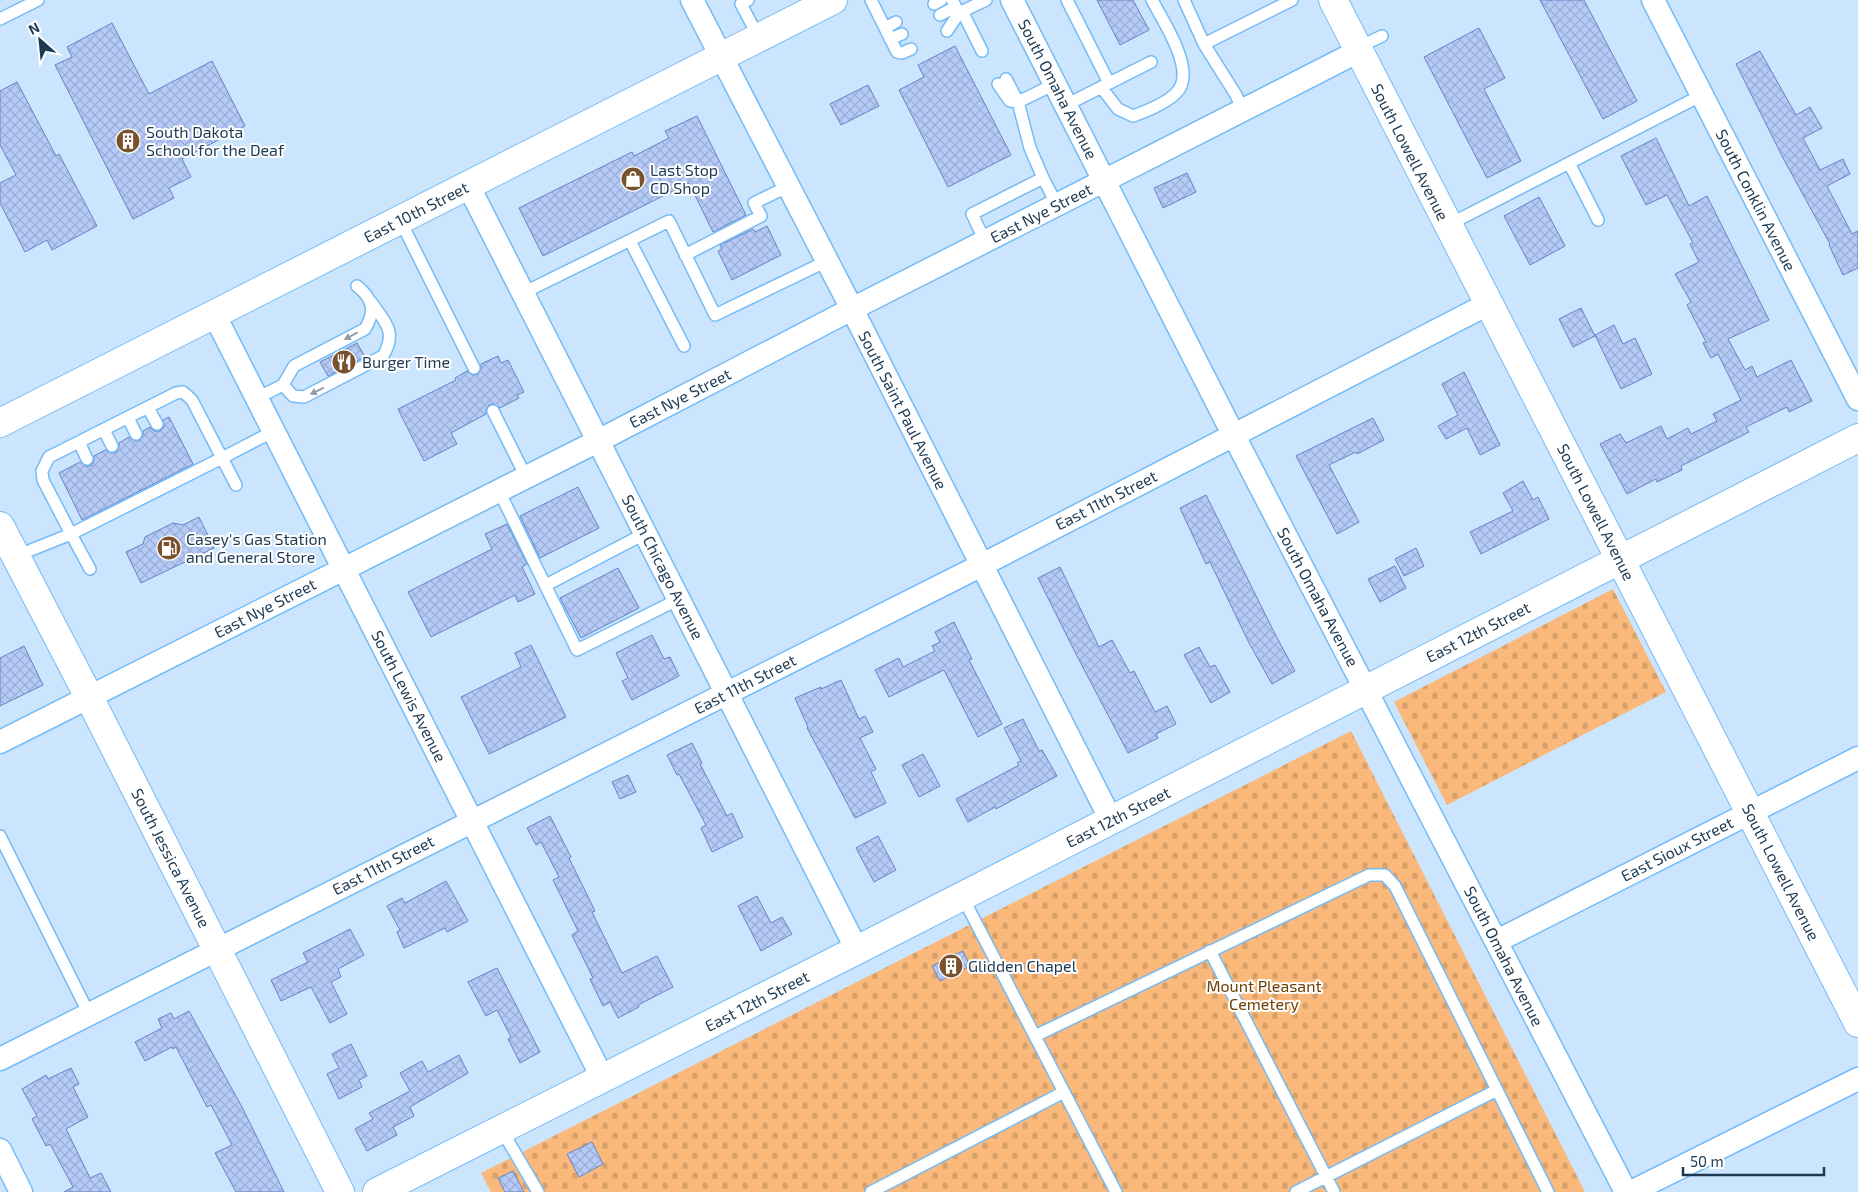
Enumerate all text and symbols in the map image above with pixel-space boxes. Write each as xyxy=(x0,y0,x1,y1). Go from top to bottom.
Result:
north arrow xyxy=(15,15,65,65)
street label: South Omaha Avenue xyxy=(1015,16,1102,162)
text: N xyxy=(26,18,42,38)
street label: South Lowell Avenue xyxy=(1368,80,1453,223)
place label: South Dakota School for the Deaf xyxy=(146,122,285,159)
street label: South Conklin Avenue xyxy=(1712,126,1800,274)
building icon: South Dakota School for the Deaf xyxy=(115,128,141,154)
place label: Last Stop CD Shop xyxy=(650,160,718,197)
shop icon: Last Stop CD Shop xyxy=(620,166,646,192)
street label: East 10th Street xyxy=(360,177,471,246)
street label: East Nye Street xyxy=(987,179,1095,246)
street label: South Saint Paul Avenue xyxy=(855,327,952,492)
one-way arrow xyxy=(344,332,358,340)
restaurant icon: Burger Time xyxy=(331,349,357,375)
place label: Burger Time xyxy=(362,352,450,371)
street label: East Nye Street xyxy=(626,364,734,431)
one-way arrow xyxy=(310,387,324,395)
street label: South Lowell Avenue xyxy=(1554,440,1639,583)
street label: East 11th Street xyxy=(1052,466,1160,533)
street label: South Chicago Avenue xyxy=(619,491,708,642)
street label: South Omaha Avenue xyxy=(1274,524,1363,669)
place label: Casey's Gas Station and General Store xyxy=(186,529,327,566)
fuel station icon: Casey's Gas Station and General Store xyxy=(156,535,182,561)
street label: East Nye Street xyxy=(211,574,319,641)
street label: East 12th Street xyxy=(1423,597,1533,666)
street label: South Lewis Avenue xyxy=(368,627,451,765)
street label: East 11th Street xyxy=(691,650,799,717)
street label: East 12th Street xyxy=(1063,782,1173,851)
street label: South Jessica Avenue xyxy=(128,785,215,930)
street label: South Lowell Avenue xyxy=(1739,800,1824,943)
street label: East Sioux Street xyxy=(1618,812,1736,885)
street label: East 11th Street xyxy=(329,831,437,898)
street label: South Omaha Avenue xyxy=(1461,883,1548,1029)
building icon: Glidden Chapel xyxy=(938,953,964,979)
place label: Glidden Chapel xyxy=(968,956,1077,975)
street label: East 12th Street xyxy=(702,966,812,1035)
park label: Mount Pleasant Cemetery xyxy=(1206,976,1322,1013)
scale bar xyxy=(1683,1144,1824,1176)
text: 50 m xyxy=(1690,1152,1724,1170)

